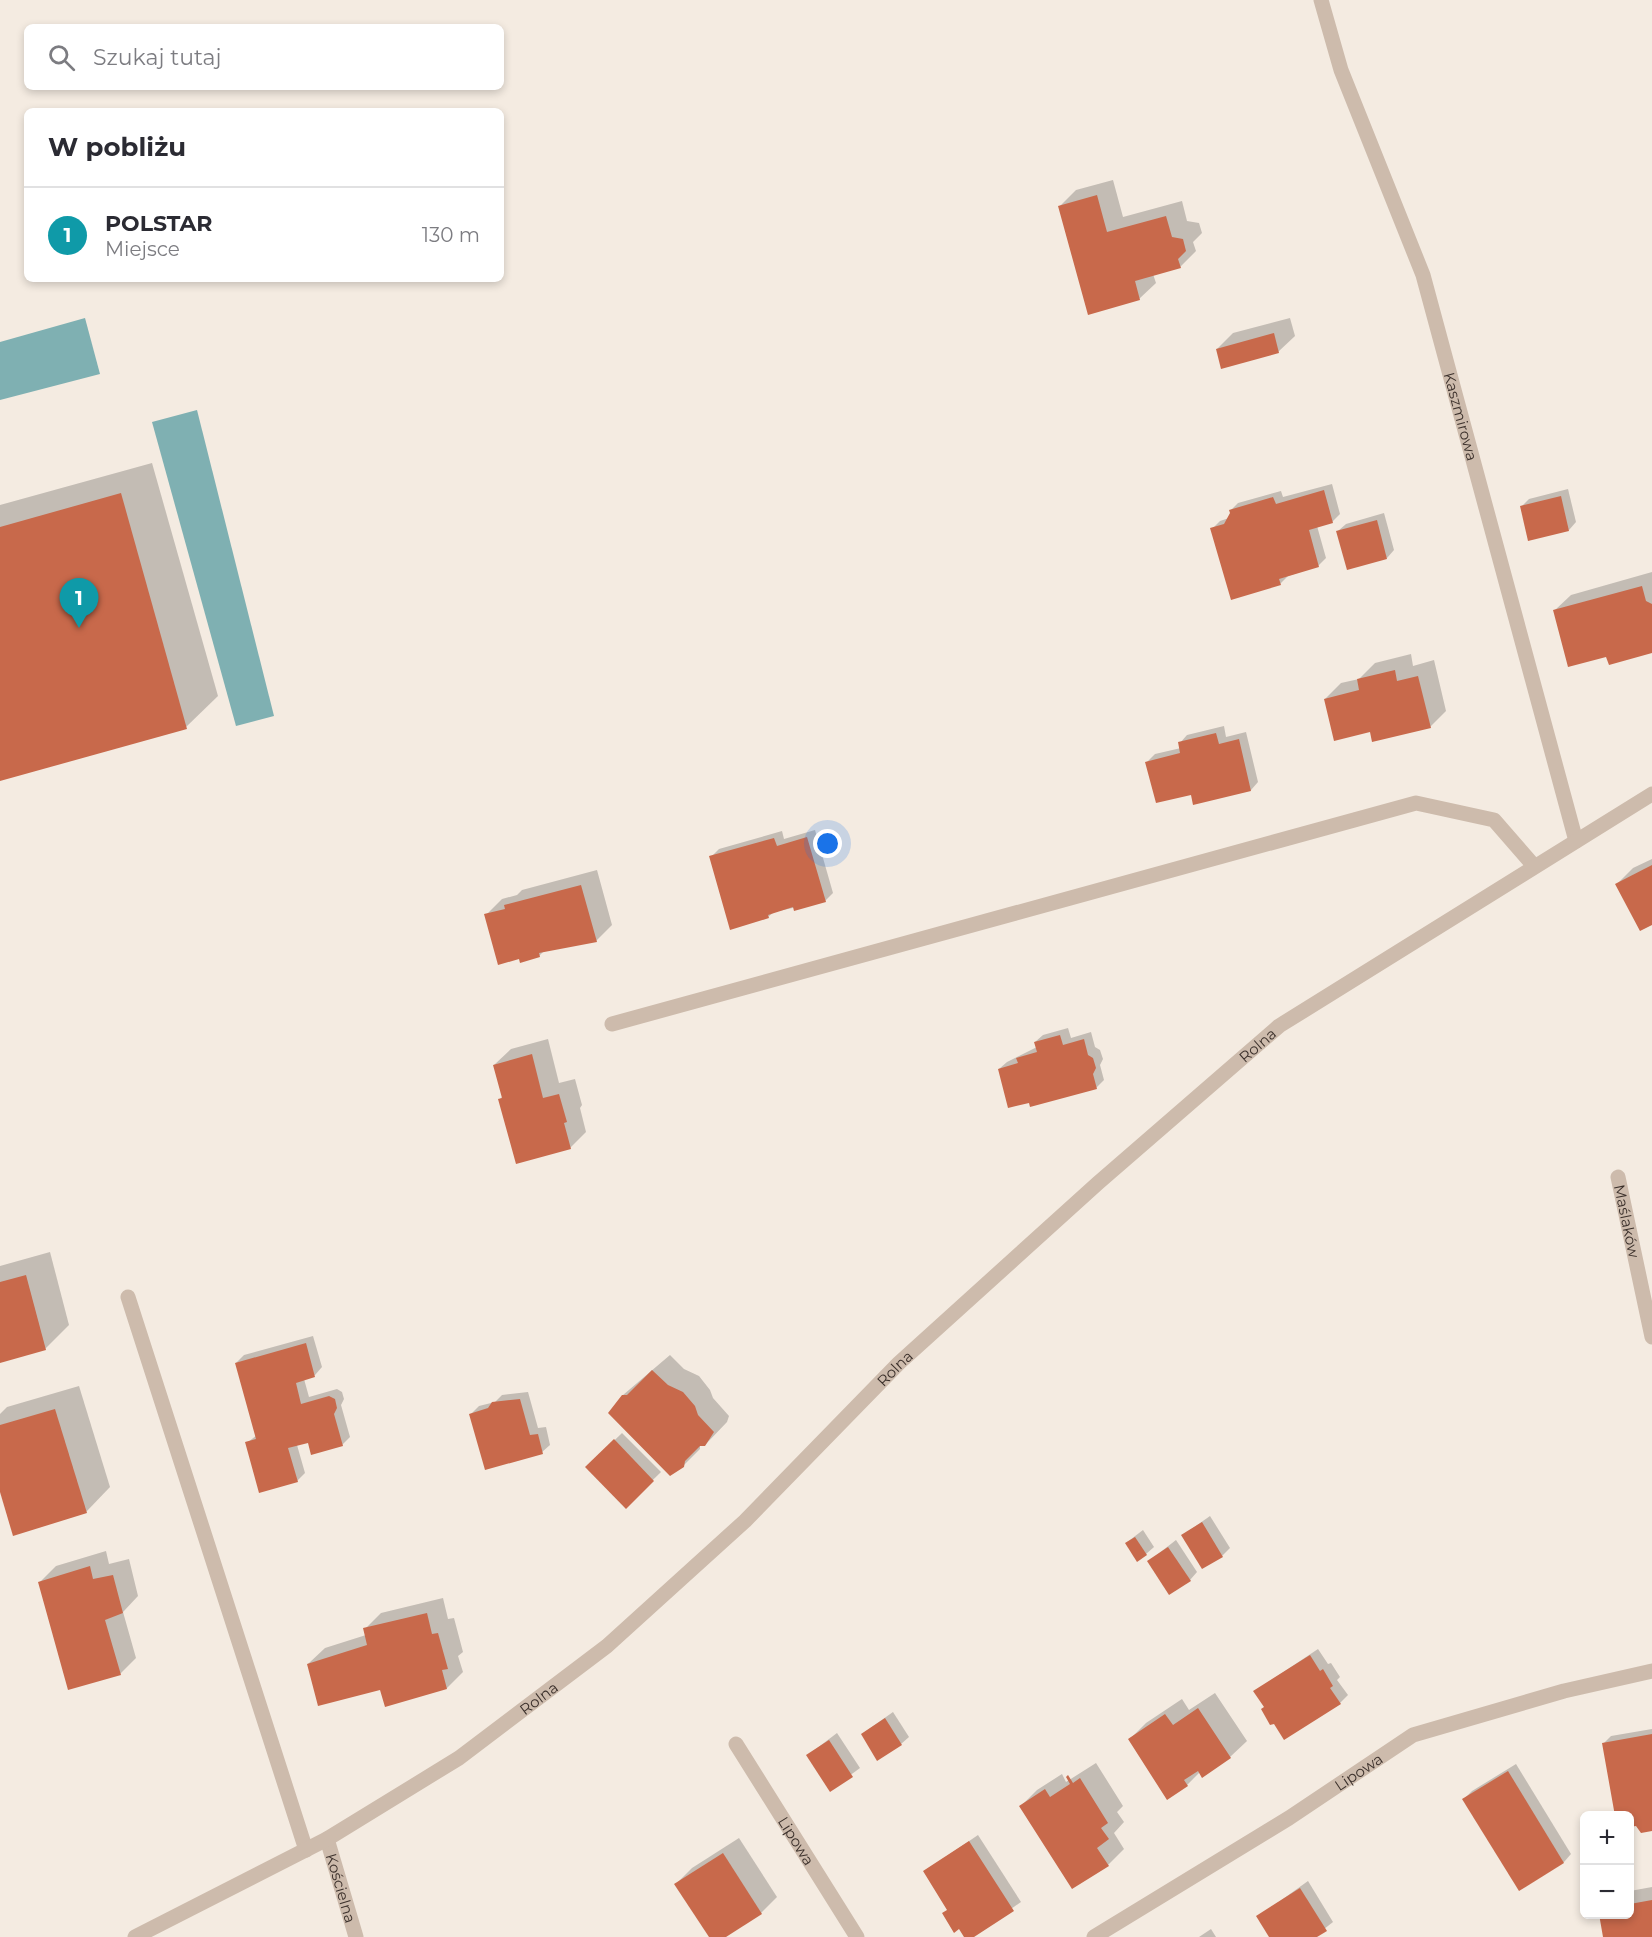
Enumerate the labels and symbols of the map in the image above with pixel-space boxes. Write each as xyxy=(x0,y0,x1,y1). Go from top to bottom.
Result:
street label: Kaszmirowa xyxy=(1440,370,1482,463)
pin: 1 xyxy=(60,578,98,628)
your location xyxy=(813,829,842,858)
street label: Rolna xyxy=(1235,1024,1280,1066)
street label: Maślaków xyxy=(1610,1183,1645,1260)
street label: Rolna xyxy=(872,1346,916,1390)
street label: Rolna xyxy=(515,1677,561,1719)
street label: Lipowa xyxy=(1331,1749,1386,1794)
street label: Lipowa xyxy=(774,1813,819,1869)
street label: Kościelna xyxy=(322,1851,361,1925)

